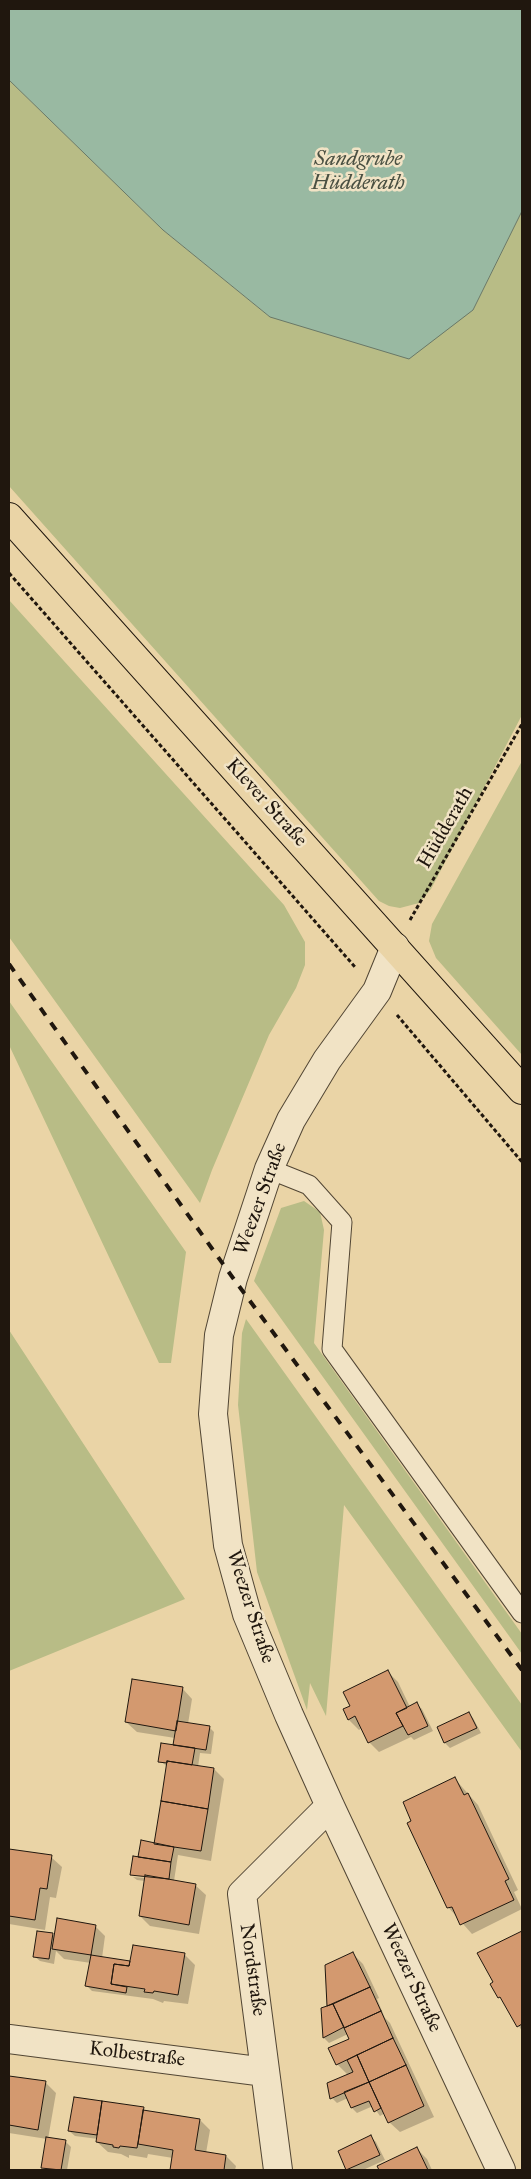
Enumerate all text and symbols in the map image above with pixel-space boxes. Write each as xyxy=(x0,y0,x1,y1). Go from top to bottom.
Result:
water label: Sandgrube Hüdderath xyxy=(311,147,405,197)
street label: Klever Straße xyxy=(220,754,312,852)
street label: Hüdderath xyxy=(413,783,479,873)
street label: Weezer Straße xyxy=(230,1140,292,1258)
street label: Weezer Straße xyxy=(220,1547,280,1667)
street label: Weezer Straße xyxy=(375,1920,447,2036)
street label: Nordstraße xyxy=(234,1922,270,2018)
street label: Kolbestraße xyxy=(88,2037,186,2073)

